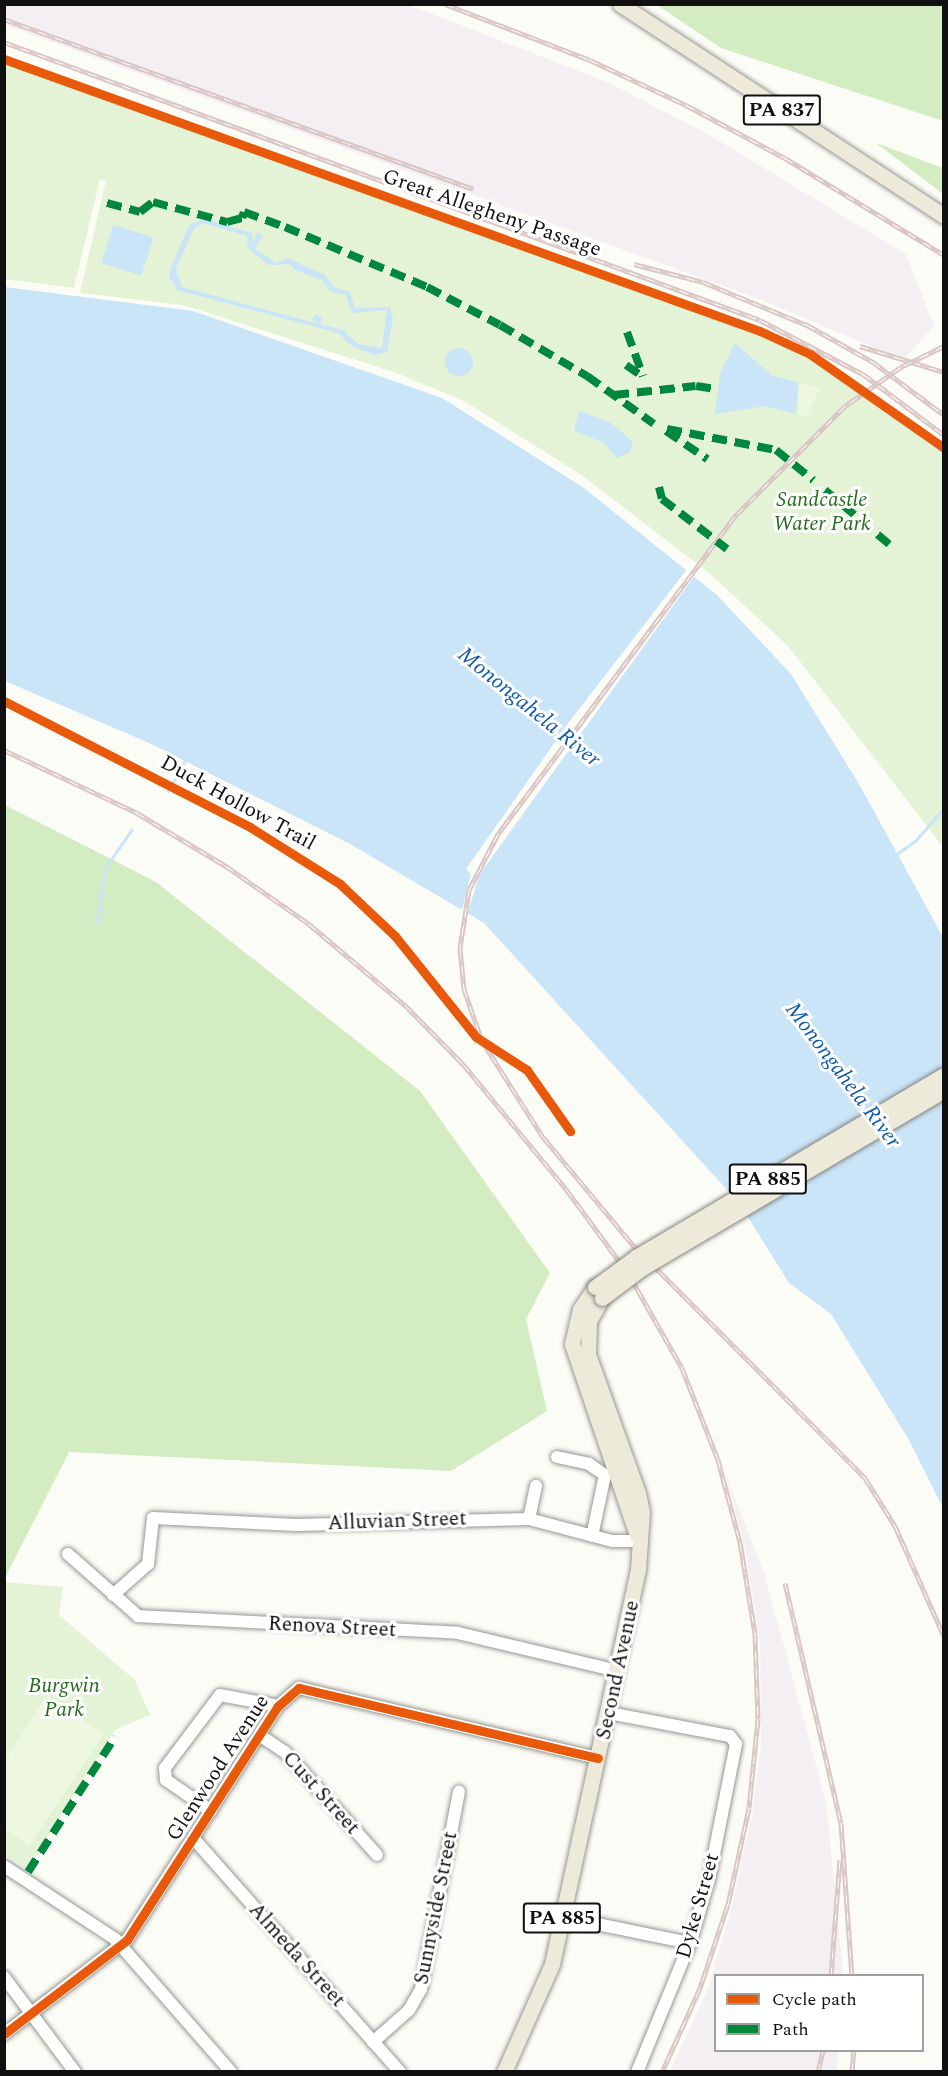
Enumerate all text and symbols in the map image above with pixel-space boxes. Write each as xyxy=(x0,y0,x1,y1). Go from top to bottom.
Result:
road number: PA 837 xyxy=(742,93,822,127)
street label: Great Allegheny Passage xyxy=(379,164,605,262)
park label: Sandcastle Water Park xyxy=(773,487,871,537)
water label: Monongahela River xyxy=(452,641,606,773)
street label: Duck Hollow Trail xyxy=(156,750,320,856)
water label: Monongahela River xyxy=(780,997,906,1153)
road number: PA 885 xyxy=(728,1162,808,1196)
street label: Alluvian Street xyxy=(327,1506,467,1536)
street label: Second Avenue xyxy=(591,1598,645,1742)
street label: Renova Street xyxy=(267,1611,397,1643)
park label: Burgwin Park xyxy=(28,1673,100,1723)
street label: Glenwood Avenue xyxy=(161,1690,275,1846)
street label: Cust Street xyxy=(277,1746,365,1840)
street label: Sunnyside Street xyxy=(409,1829,463,1987)
street label: Dyke Street xyxy=(671,1850,725,1962)
street label: Almeda Street xyxy=(243,1897,351,2013)
road number: PA 885 xyxy=(522,1901,602,1935)
legend xyxy=(714,1974,924,2052)
text: Cycle path xyxy=(772,1986,857,2013)
text: Path xyxy=(772,2016,809,2043)

